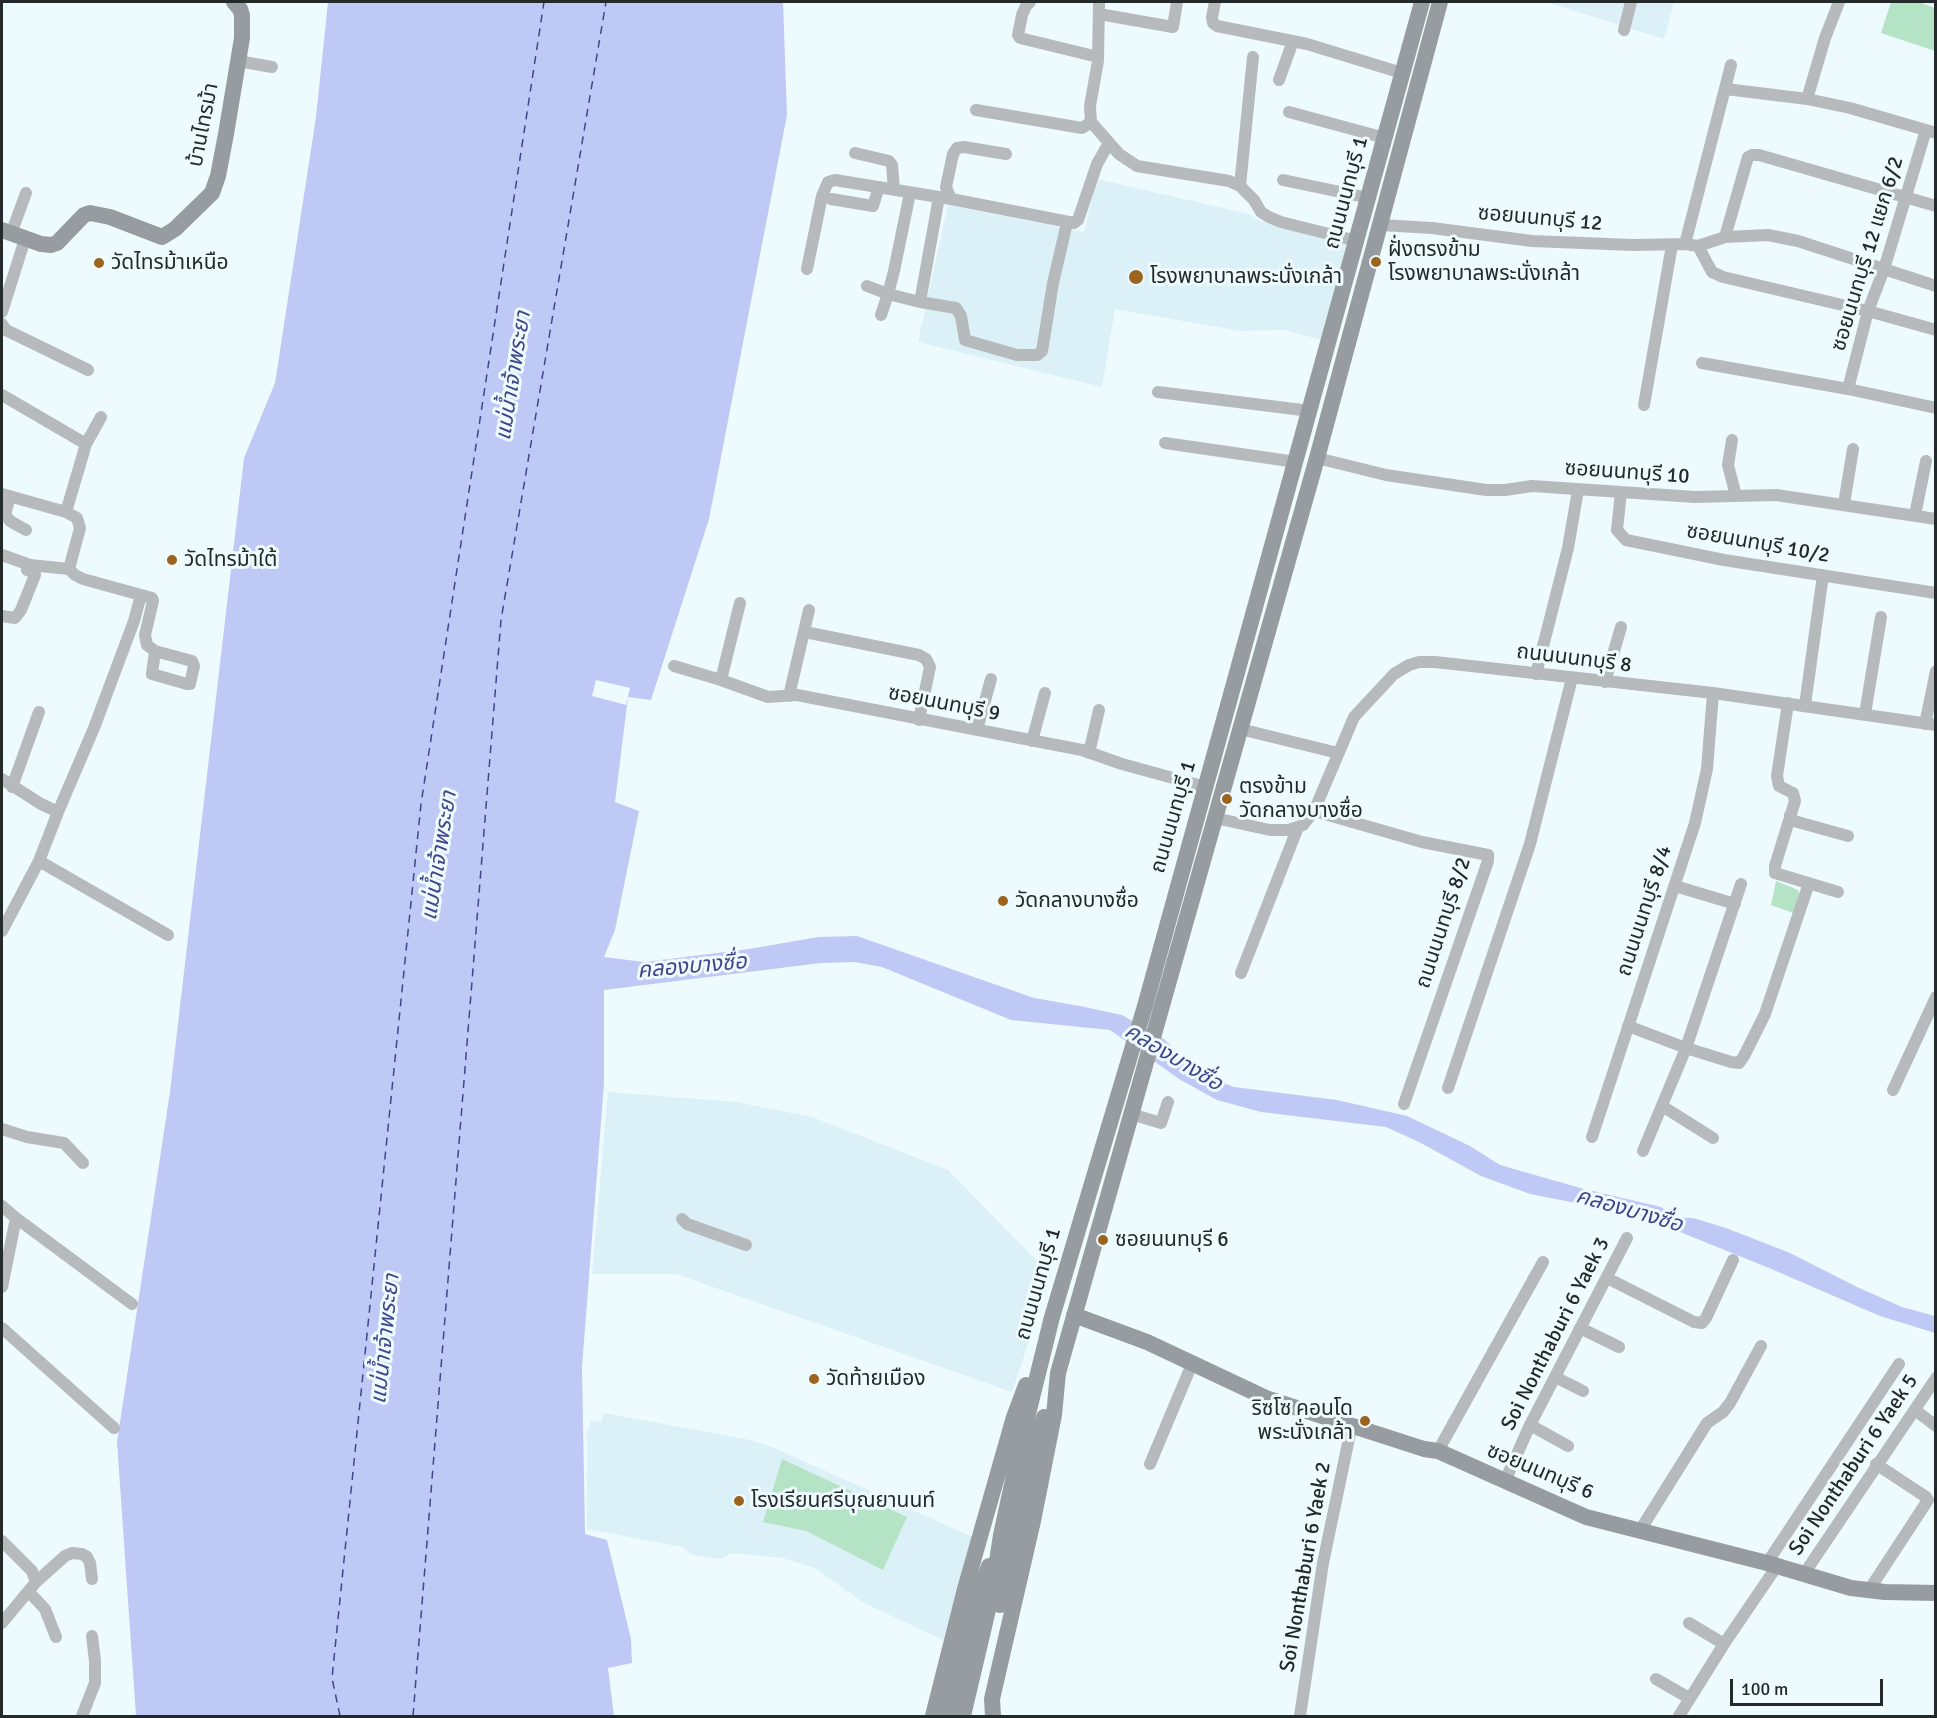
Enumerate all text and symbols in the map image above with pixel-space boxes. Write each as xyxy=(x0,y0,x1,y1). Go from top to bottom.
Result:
street label: บ้านไทรม้า xyxy=(184,81,224,169)
street label: ถนนนนทบุรี 1 xyxy=(1320,134,1374,252)
street label: ซอยนนทบุรี 12 แยก 6/2 xyxy=(1826,154,1910,354)
street label: ซอยนนทบุรี 12 xyxy=(1477,201,1603,237)
place label: ฝั่งตรงข้าม โรงพยาบาลพระนั่งเกล้า xyxy=(1388,237,1580,287)
place label: วัดไทรม้าเหนือ xyxy=(111,250,229,276)
marker: ฝั่งตรงข้าม โรงพยาบาลพระนั่งเกล้า xyxy=(1369,255,1383,269)
marker: วัดไทรม้าเหนือ xyxy=(92,256,106,270)
place label: โรงพยาบาลพระนั่งเกล้า xyxy=(1150,264,1342,290)
marker: โรงพยาบาลพระนั่งเกล้า xyxy=(1127,268,1145,286)
water label: แม่น้ำเจ้าพระยา xyxy=(491,310,537,442)
street label: ซอยนนทบุรี 10 xyxy=(1564,456,1690,490)
street label: ซอยนนทบุรี 10/2 xyxy=(1684,519,1832,569)
place label: วัดไทรม้าใต้ xyxy=(184,547,277,573)
marker: วัดไทรม้าใต้ xyxy=(165,553,179,567)
street label: ถนนนนทบุรี 8 xyxy=(1515,639,1633,679)
street label: ซอยนนทบุรี 9 xyxy=(886,681,1002,727)
street label: ถนนนนทบุรี 1 xyxy=(1146,758,1202,876)
place label: ตรงข้าม วัดกลางบางซื่อ xyxy=(1239,774,1363,824)
water label: แม่น้ำเจ้าพระยา xyxy=(417,790,463,922)
marker: ตรงข้าม วัดกลางบางซื่อ xyxy=(1220,792,1234,806)
street label: ถนนนนทบุรี 8/4 xyxy=(1612,842,1678,980)
street label: ถนนนนทบุรี 8/2 xyxy=(1411,854,1477,992)
place label: วัดกลางบางซื่อ xyxy=(1015,888,1139,914)
marker: วัดกลางบางซื่อ xyxy=(996,894,1010,908)
water label: คลองบางซื่อ xyxy=(636,949,748,985)
water label: คลองบางซื่อ xyxy=(1119,1019,1227,1097)
water label: คลองบางซื่อ xyxy=(1573,1183,1685,1239)
street label: ถนนนนทบุรี 1 xyxy=(1011,1225,1067,1343)
place label: ซอยนนทบุรี 6 xyxy=(1115,1227,1229,1253)
marker: ซอยนนทบุรี 6 xyxy=(1096,1233,1110,1247)
street label: Soi Nonthaburi 6 Yaek 3 xyxy=(1496,1233,1616,1435)
water label: แม่น้ำเจ้าพระยา xyxy=(366,1273,406,1405)
place label: วัดท้ายเมือง xyxy=(826,1366,925,1392)
street label: Soi Nonthaburi 6 Yaek 5 xyxy=(1784,1370,1924,1560)
marker: วัดท้ายเมือง xyxy=(807,1372,821,1386)
place label: ริซโซ คอนโด พระนั่งเกล้า xyxy=(1252,1396,1353,1446)
marker: ริซโซ คอนโด พระนั่งเกล้า xyxy=(1358,1414,1372,1428)
street label: ซอยนนทบุรี 6 xyxy=(1483,1438,1597,1506)
street label: Soi Nonthaburi 6 Yaek 2 xyxy=(1275,1460,1337,1674)
place label: โรงเรียนศรีบุณยานนท์ xyxy=(751,1488,935,1514)
marker: โรงเรียนศรีบุณยานนท์ xyxy=(732,1494,746,1508)
scale bar xyxy=(1733,1667,1886,1705)
text: 100 m xyxy=(1741,1678,1788,1700)

